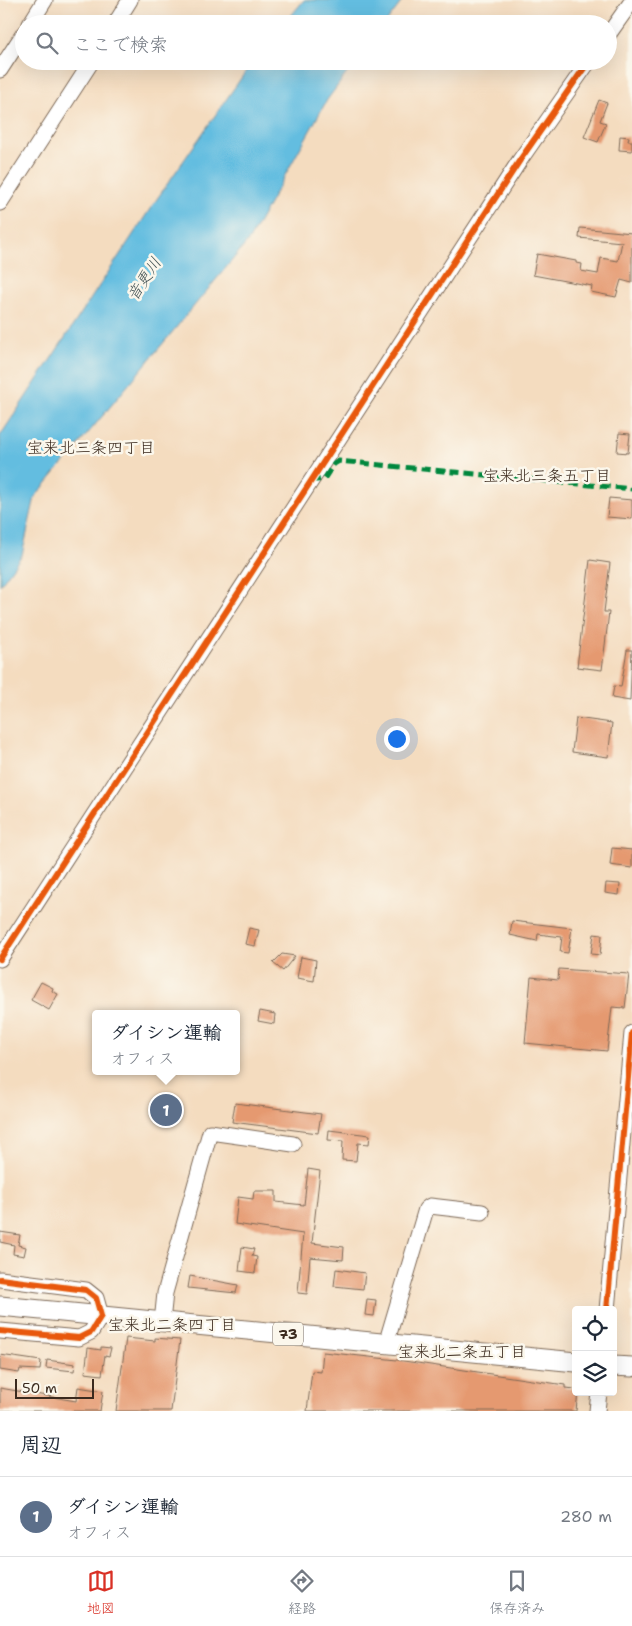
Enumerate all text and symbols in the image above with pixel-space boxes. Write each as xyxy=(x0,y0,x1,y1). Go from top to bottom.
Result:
search box xyxy=(15,15,617,70)
icon: search xyxy=(33,29,61,57)
text: ここで検索 xyxy=(73,32,168,57)
water label: 音更川 xyxy=(122,253,166,305)
district label: 宝来北三条四丁目 xyxy=(27,437,155,458)
district label: 宝来北三条五丁目 xyxy=(483,465,611,486)
your location xyxy=(384,726,410,752)
popup xyxy=(92,1010,240,1075)
text: ダイシン運輸 xyxy=(110,1020,222,1045)
text: オフィス xyxy=(110,1048,174,1069)
pin: 1 xyxy=(150,1091,182,1129)
map controls xyxy=(572,1306,617,1396)
button: locate xyxy=(572,1306,617,1351)
district label: 宝来北二条四丁目 xyxy=(108,1314,236,1335)
road number: 73 xyxy=(273,1322,303,1346)
district label: 宝来北二条五丁目 xyxy=(398,1341,526,1362)
button: layers xyxy=(572,1351,617,1396)
scale bar xyxy=(15,1376,94,1399)
text: 50 m xyxy=(22,1379,57,1397)
text: 周辺 xyxy=(20,1431,62,1459)
text: ダイシン運輸 xyxy=(67,1494,179,1519)
text: 1 xyxy=(32,1506,40,1527)
text: 280 m xyxy=(560,1506,612,1527)
text: オフィス xyxy=(67,1522,131,1543)
tab: 地図 xyxy=(87,1567,115,1617)
tab: 経路 xyxy=(288,1567,316,1617)
tab: 保存済み xyxy=(489,1567,545,1617)

